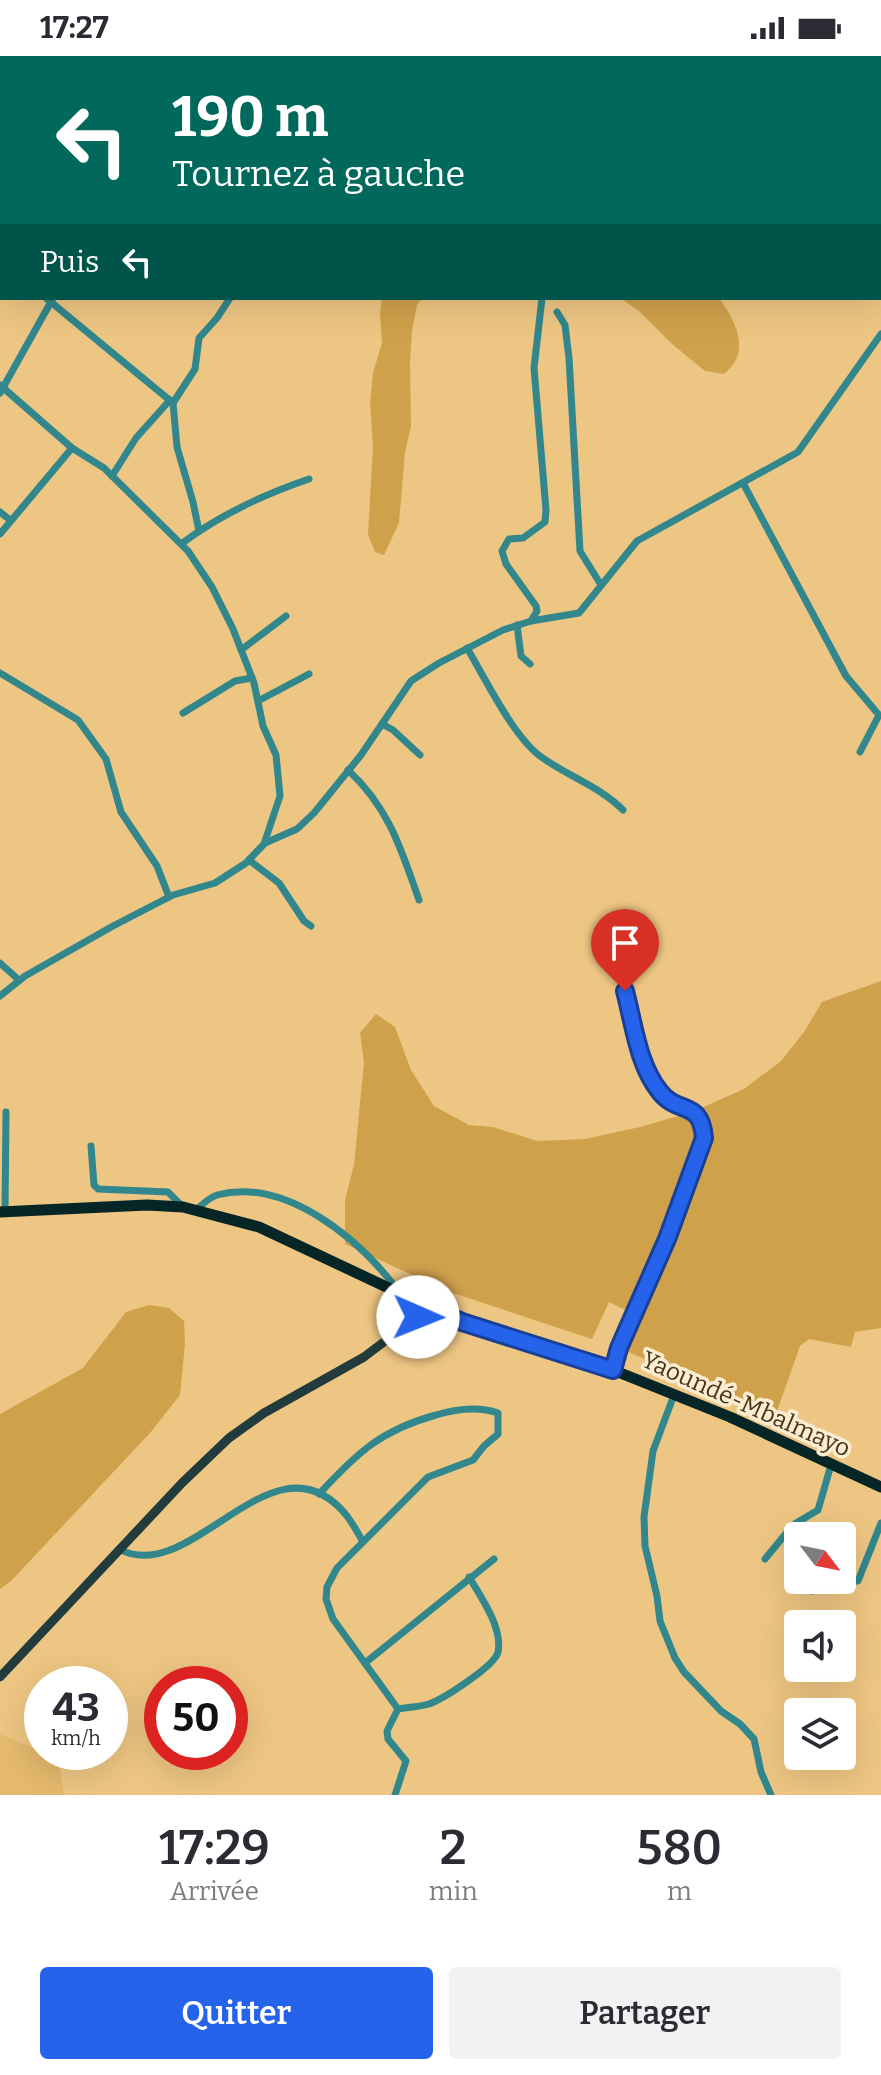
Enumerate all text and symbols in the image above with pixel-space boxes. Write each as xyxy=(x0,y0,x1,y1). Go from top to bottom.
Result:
text: 17:27 xyxy=(40,10,109,46)
text: 190 m xyxy=(172,84,328,151)
icon: left xyxy=(40,88,144,192)
text: Tournez à gauche xyxy=(172,152,465,196)
icon: left xyxy=(115,240,159,284)
text: Puis xyxy=(40,244,99,280)
pin xyxy=(591,909,659,991)
icon: arrive xyxy=(603,921,647,965)
position arrow xyxy=(376,1275,460,1359)
street label: Yaoundé-Mbalmayo xyxy=(637,1345,855,1463)
north arrow xyxy=(784,1522,856,1594)
map controls xyxy=(784,1522,856,1770)
button: sound xyxy=(784,1610,856,1682)
speed limit sign: 50 xyxy=(144,1666,248,1770)
text: 43 xyxy=(52,1684,100,1732)
button: layers xyxy=(784,1698,856,1770)
text: km/h xyxy=(51,1726,101,1750)
text: 17:29 xyxy=(159,1819,270,1877)
text: 2 xyxy=(440,1819,467,1877)
text: 580 xyxy=(637,1819,722,1877)
text: Arrivée xyxy=(170,1876,259,1907)
text: min xyxy=(429,1876,478,1907)
text: m xyxy=(667,1876,692,1907)
button: Quitter xyxy=(40,1967,433,2059)
button: Partager xyxy=(449,1967,841,2059)

